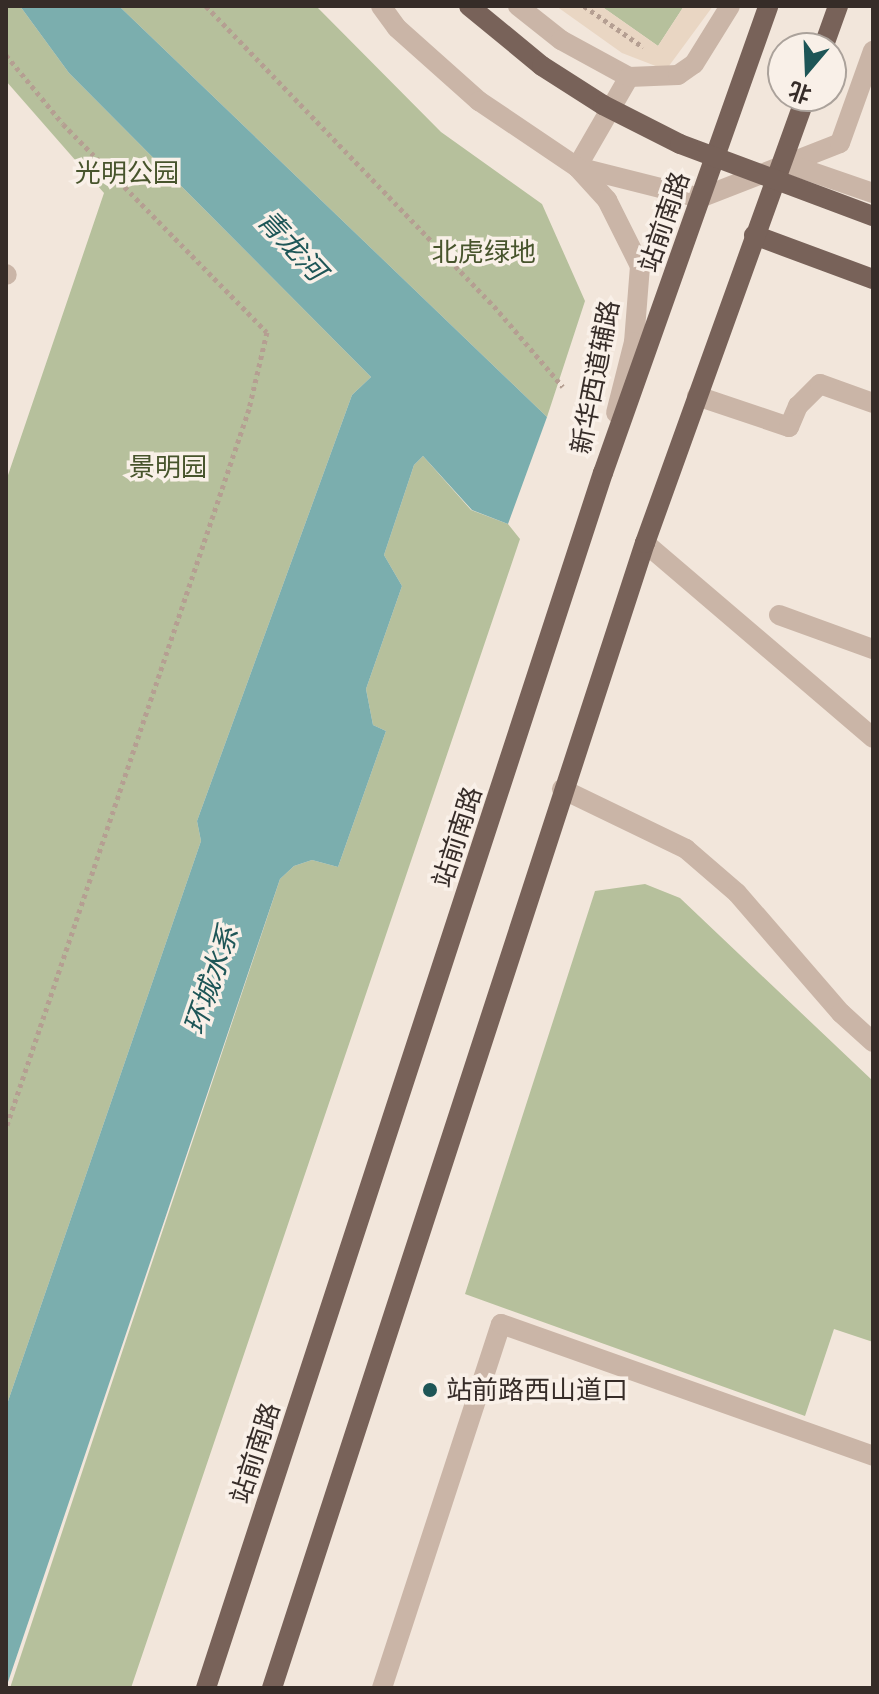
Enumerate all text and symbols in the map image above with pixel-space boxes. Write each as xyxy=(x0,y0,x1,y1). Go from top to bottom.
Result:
north arrow xyxy=(767,32,847,112)
text: 北 xyxy=(785,77,814,110)
park label: 光明公园 xyxy=(75,157,179,189)
street label: 站前南路 xyxy=(632,168,696,276)
water label: 青龙河 xyxy=(251,203,333,287)
park label: 北虎绿地 xyxy=(432,236,536,268)
street label: 新华西道辅路 xyxy=(565,297,625,457)
park label: 景明园 xyxy=(129,451,207,483)
street label: 站前南路 xyxy=(426,783,488,891)
water label: 环城水系 xyxy=(177,922,245,1038)
place label: 站前路西山道口 xyxy=(446,1374,628,1406)
marker: 站前路西山道口 xyxy=(421,1381,439,1399)
street label: 站前南路 xyxy=(224,1399,286,1507)

